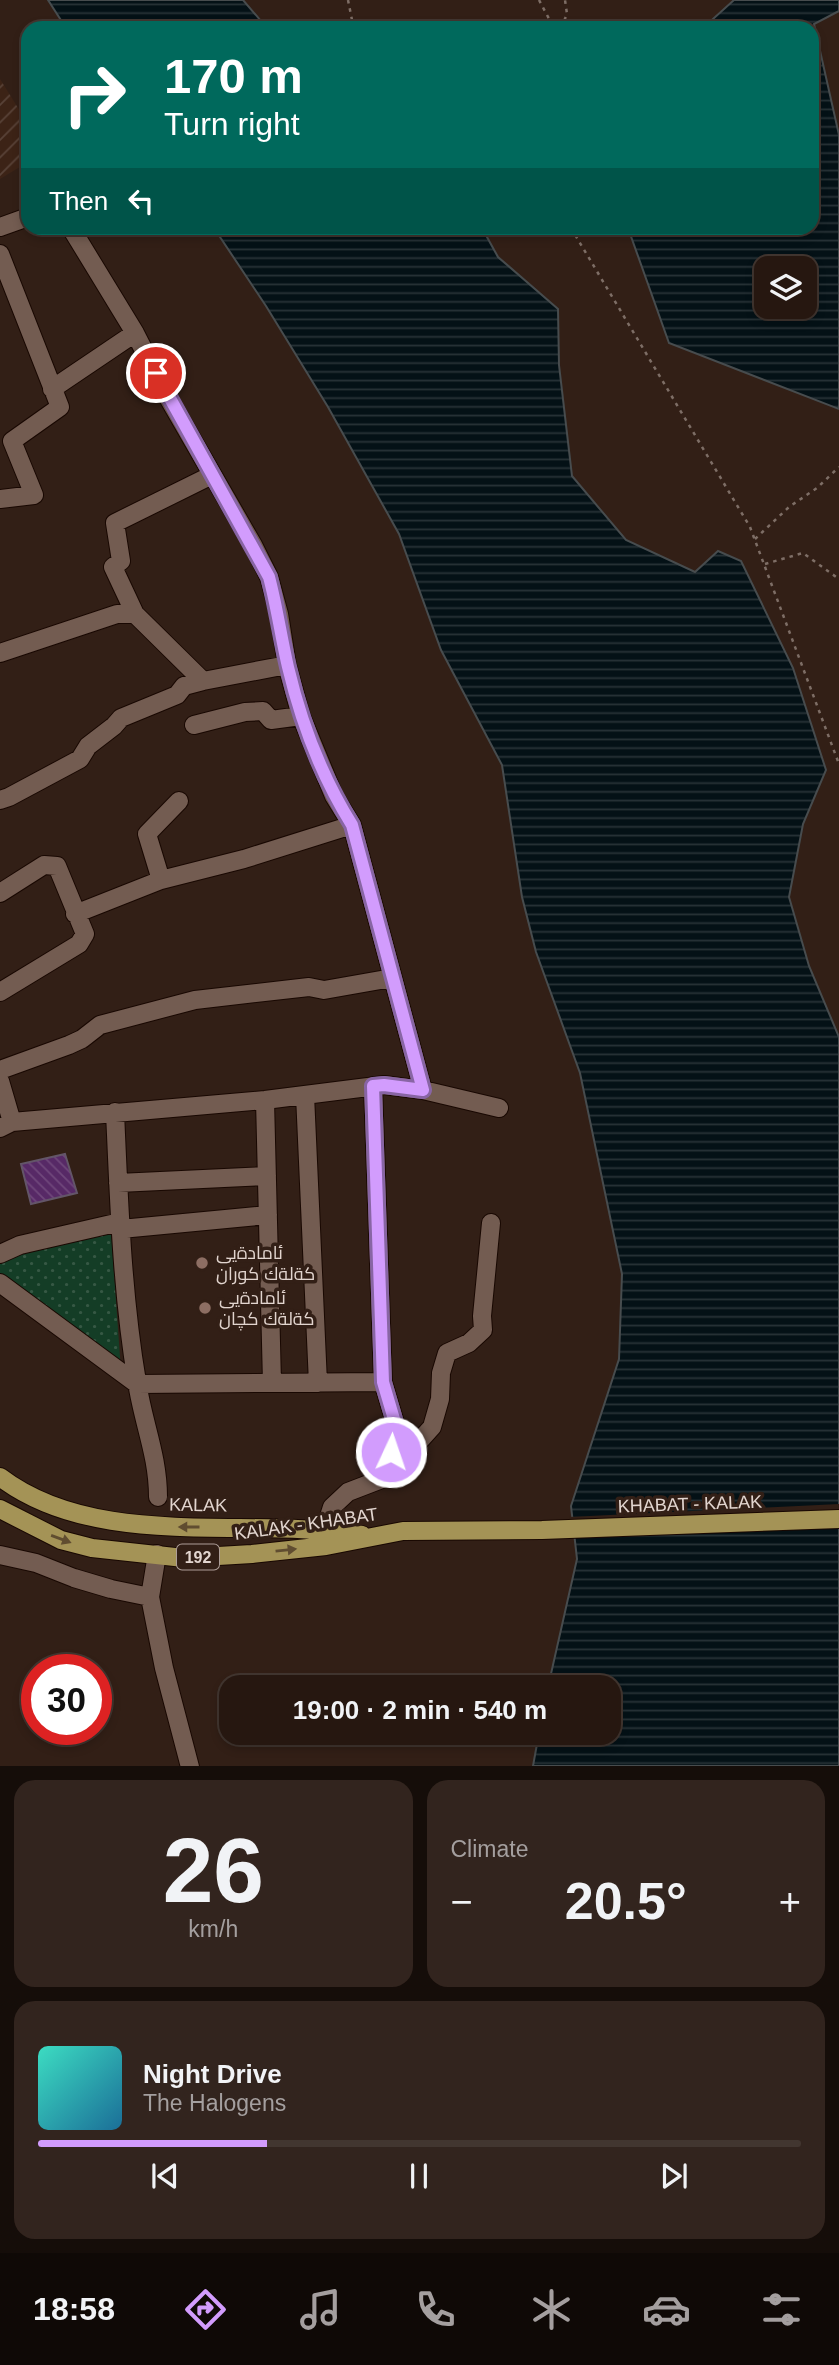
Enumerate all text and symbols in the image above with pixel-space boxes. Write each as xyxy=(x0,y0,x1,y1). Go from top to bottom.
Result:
icon: right xyxy=(49,49,140,140)
text: 170 m xyxy=(164,49,303,103)
text: Turn right xyxy=(164,106,300,142)
icon: left xyxy=(122,182,160,220)
text: Then xyxy=(49,186,108,216)
map controls xyxy=(754,256,817,319)
button: layers xyxy=(754,256,817,319)
pin xyxy=(126,343,186,403)
icon: arrive xyxy=(137,354,175,392)
place label: ئامادةيى كةلةك كوران xyxy=(216,1243,315,1285)
marker: ئامادةيى كةلةك كوران xyxy=(194,1255,210,1271)
place label: ئامادةيى كةلةك كچان xyxy=(219,1288,315,1331)
marker: ئامادةيى كةلةك كچان xyxy=(197,1300,213,1316)
position arrow xyxy=(354,1415,428,1489)
street label: KHABAT - KALAK xyxy=(617,1491,763,1517)
street label: KALAK xyxy=(169,1494,227,1516)
street label: KALAK - KHABAT xyxy=(233,1504,379,1544)
one-way arrow xyxy=(178,1521,200,1533)
one-way arrow xyxy=(51,1534,72,1545)
road number: 192 xyxy=(177,1544,219,1569)
one-way arrow xyxy=(276,1545,298,1556)
speed limit sign: 30 xyxy=(21,1654,112,1745)
text: 19:00 · 2 min · 540 m xyxy=(293,1695,547,1725)
text: 26 xyxy=(163,1820,264,1921)
text: Climate xyxy=(451,1836,528,1862)
text: 20.5° xyxy=(565,1872,687,1930)
text: − xyxy=(451,1881,473,1923)
text: + xyxy=(779,1881,801,1923)
text: km/h xyxy=(188,1916,238,1942)
text: Night Drive xyxy=(143,2059,282,2089)
text: The Halogens xyxy=(143,2090,286,2116)
icon: previous xyxy=(146,2157,184,2195)
icon: pause xyxy=(400,2157,438,2195)
icon: next xyxy=(655,2157,693,2195)
icon: directions xyxy=(181,2285,230,2334)
icon: music xyxy=(296,2285,345,2334)
icon: phone xyxy=(411,2285,460,2334)
icon: climate xyxy=(527,2285,576,2334)
icon: car xyxy=(642,2285,691,2334)
icon: filters xyxy=(757,2285,806,2334)
text: 18:58 xyxy=(33,2291,115,2327)

